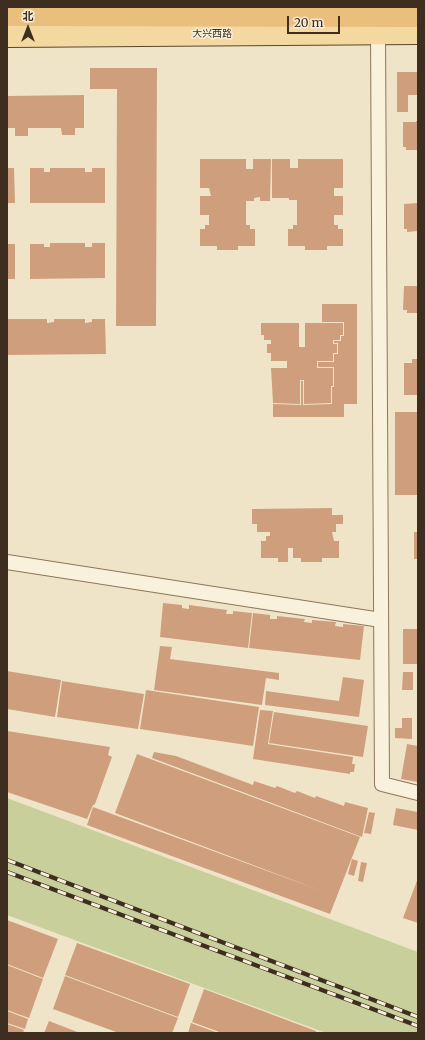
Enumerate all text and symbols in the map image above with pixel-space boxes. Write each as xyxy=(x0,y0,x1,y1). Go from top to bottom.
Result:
north arrow xyxy=(8,8,48,48)
scale bar xyxy=(289,8,342,34)
text: 北 xyxy=(23,9,34,23)
text: 20 m xyxy=(294,15,323,30)
street label: 大兴西路 xyxy=(192,28,232,40)

